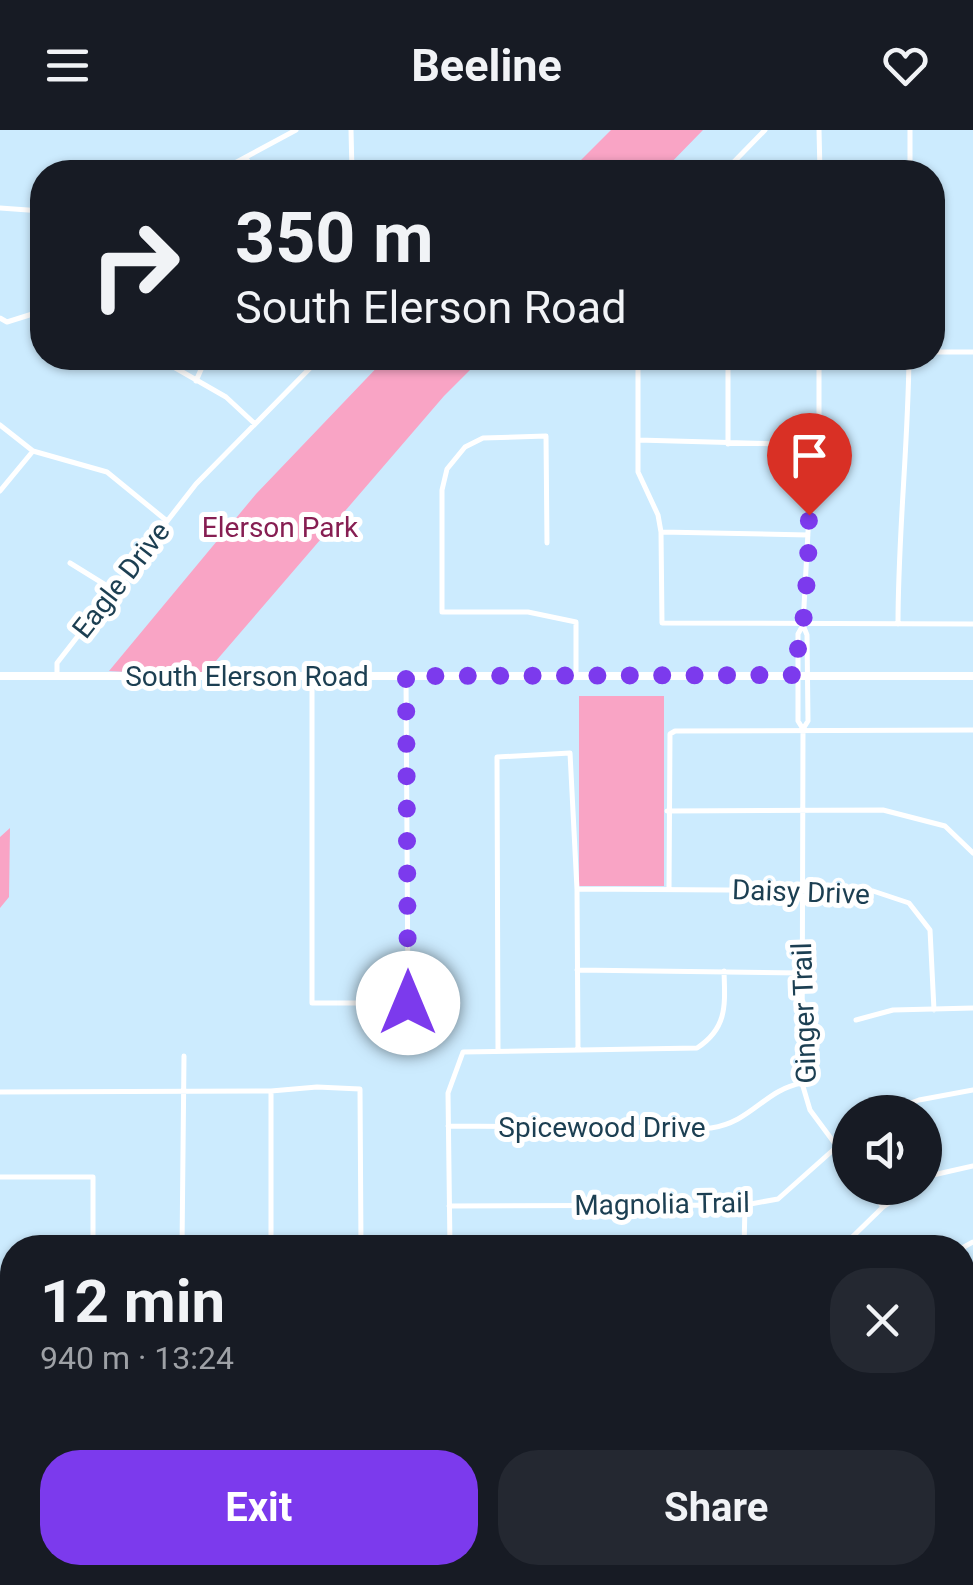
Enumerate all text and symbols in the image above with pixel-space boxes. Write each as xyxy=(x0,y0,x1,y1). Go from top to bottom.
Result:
icon: menu xyxy=(40,38,95,93)
icon: heart xyxy=(878,38,933,93)
text: Beeline xyxy=(411,39,562,92)
text: 350 m xyxy=(235,197,434,279)
icon: right xyxy=(70,200,200,330)
text: South Elerson Road xyxy=(235,281,627,334)
pin xyxy=(767,413,852,516)
icon: arrive xyxy=(782,428,837,483)
park label: Elerson Park xyxy=(202,511,359,544)
street label: Eagle Drive xyxy=(65,515,177,645)
street label: South Elerson Road xyxy=(125,660,369,693)
street label: Daisy Drive xyxy=(731,873,871,911)
street label: Ginger Trail xyxy=(785,942,823,1084)
position arrow xyxy=(356,951,460,1055)
map controls xyxy=(832,1095,942,1205)
button: sound xyxy=(832,1095,942,1205)
street label: Spicewood Drive xyxy=(498,1111,706,1144)
street label: Magnolia Trail xyxy=(574,1186,750,1222)
text: 12 min xyxy=(40,1266,225,1337)
button: close xyxy=(830,1268,935,1373)
text: 940 m · 13:24 xyxy=(40,1339,234,1377)
button: Exit xyxy=(40,1450,478,1565)
button: Share xyxy=(498,1450,935,1565)

